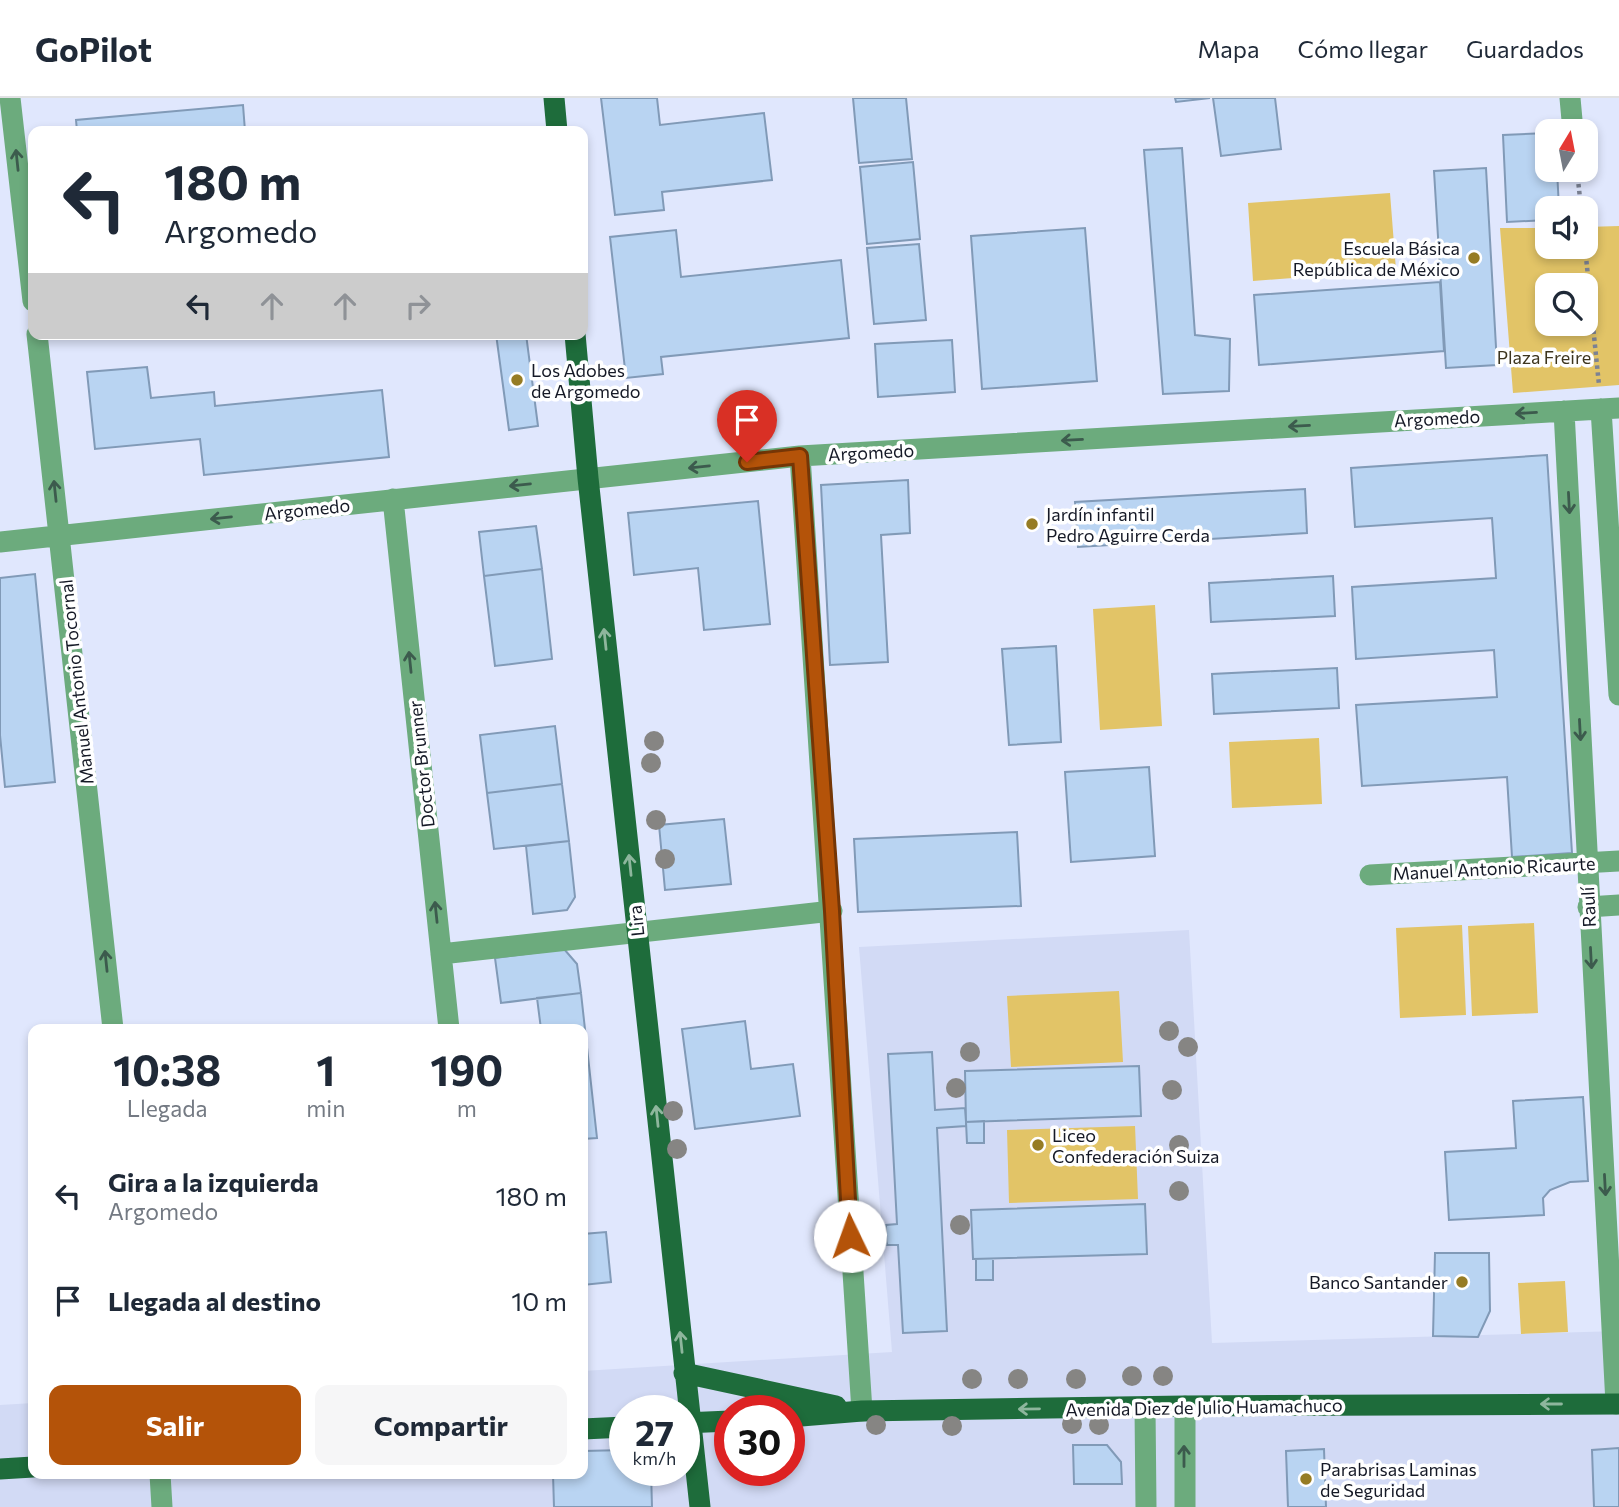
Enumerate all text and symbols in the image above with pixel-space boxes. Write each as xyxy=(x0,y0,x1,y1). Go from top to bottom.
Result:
text: GoPilot xyxy=(35,28,152,69)
text: Mapa xyxy=(1197,34,1260,63)
text: Cómo llegar xyxy=(1298,34,1428,63)
text: Guardados xyxy=(1466,34,1584,63)
north arrow xyxy=(1535,119,1598,182)
map controls xyxy=(1535,119,1598,336)
one-way arrow xyxy=(11,149,24,172)
text: 180 m xyxy=(164,150,301,210)
icon: left xyxy=(49,154,140,245)
button: sound xyxy=(1535,196,1598,259)
text: Argomedo xyxy=(164,210,317,250)
place label: Escuela Básica República de México xyxy=(1293,237,1460,280)
marker: Escuela Básica República de México xyxy=(1466,250,1482,266)
button: search xyxy=(1535,273,1598,336)
icon: left xyxy=(180,287,218,325)
icon: ahead xyxy=(253,287,291,325)
icon: ahead xyxy=(326,287,364,325)
icon: right xyxy=(399,287,437,325)
park label: Plaza Freire xyxy=(1497,346,1591,368)
place label: Los Adobes de Argomedo xyxy=(531,359,641,402)
marker: Los Adobes de Argomedo xyxy=(509,372,525,388)
pin xyxy=(717,390,777,462)
icon: arrive xyxy=(728,401,766,439)
street label: Argomedo xyxy=(1393,405,1481,431)
one-way arrow xyxy=(1516,407,1538,420)
one-way arrow xyxy=(1288,420,1311,433)
one-way arrow xyxy=(1061,434,1084,447)
street label: Argomedo xyxy=(827,439,915,465)
one-way arrow xyxy=(688,460,711,473)
one-way arrow xyxy=(509,479,532,492)
one-way arrow xyxy=(48,481,61,503)
one-way arrow xyxy=(1562,491,1575,514)
street label: Argomedo xyxy=(263,494,351,524)
place label: Jardín infantil Pedro Aguirre Cerda xyxy=(1046,503,1210,546)
one-way arrow xyxy=(210,512,232,525)
marker: Jardín infantil Pedro Aguirre Cerda xyxy=(1024,516,1040,532)
street label: Manuel Antonio Tocornal xyxy=(54,578,98,786)
one-way arrow xyxy=(598,628,611,651)
one-way arrow xyxy=(404,651,417,674)
street label: Doctor Brunner xyxy=(403,699,439,829)
one-way arrow xyxy=(1573,719,1586,742)
street label: Manuel Antonio Ricaurte xyxy=(1392,852,1596,884)
one-way arrow xyxy=(623,854,636,877)
street label: Raulí xyxy=(1576,885,1600,928)
one-way arrow xyxy=(430,902,443,924)
street label: Lira xyxy=(623,904,649,938)
one-way arrow xyxy=(1585,946,1598,968)
one-way arrow xyxy=(99,950,112,973)
text: 10:38 xyxy=(113,1043,221,1095)
text: 1 xyxy=(316,1043,335,1095)
text: 190 xyxy=(430,1043,503,1095)
text: Llegada xyxy=(127,1094,208,1122)
text: min xyxy=(306,1094,345,1122)
text: m xyxy=(457,1094,477,1122)
one-way arrow xyxy=(650,1105,663,1128)
place label: Liceo Confederación Suiza xyxy=(1052,1124,1220,1167)
marker: Liceo Confederación Suiza xyxy=(1030,1137,1046,1153)
text: Gira a la izquierda xyxy=(108,1166,319,1197)
one-way arrow xyxy=(1599,1173,1612,1195)
icon: left xyxy=(49,1177,87,1215)
text: 180 m xyxy=(495,1180,567,1211)
text: Argomedo xyxy=(108,1197,218,1225)
position arrow xyxy=(813,1199,887,1273)
place label: Banco Santander xyxy=(1309,1271,1448,1293)
marker: Banco Santander xyxy=(1454,1274,1470,1290)
icon: arrive xyxy=(49,1282,87,1320)
text: Llegada al destino xyxy=(108,1285,321,1316)
text: 10 m xyxy=(511,1285,567,1316)
one-way arrow xyxy=(674,1331,687,1354)
button: Salir xyxy=(49,1385,301,1465)
button: Compartir xyxy=(315,1385,567,1465)
street label: Avenida Diez de Julio Huamachuco xyxy=(1065,1394,1343,1420)
speed limit sign: 30 xyxy=(714,1395,805,1486)
one-way arrow xyxy=(1540,1397,1563,1411)
one-way arrow xyxy=(1018,1402,1041,1415)
text: 27 xyxy=(635,1410,674,1453)
one-way arrow xyxy=(1178,1445,1191,1468)
text: km/h xyxy=(633,1447,676,1469)
place label: Parabrisas Laminas de Seguridad xyxy=(1320,1458,1477,1501)
marker: Parabrisas Laminas de Seguridad xyxy=(1298,1471,1314,1487)

